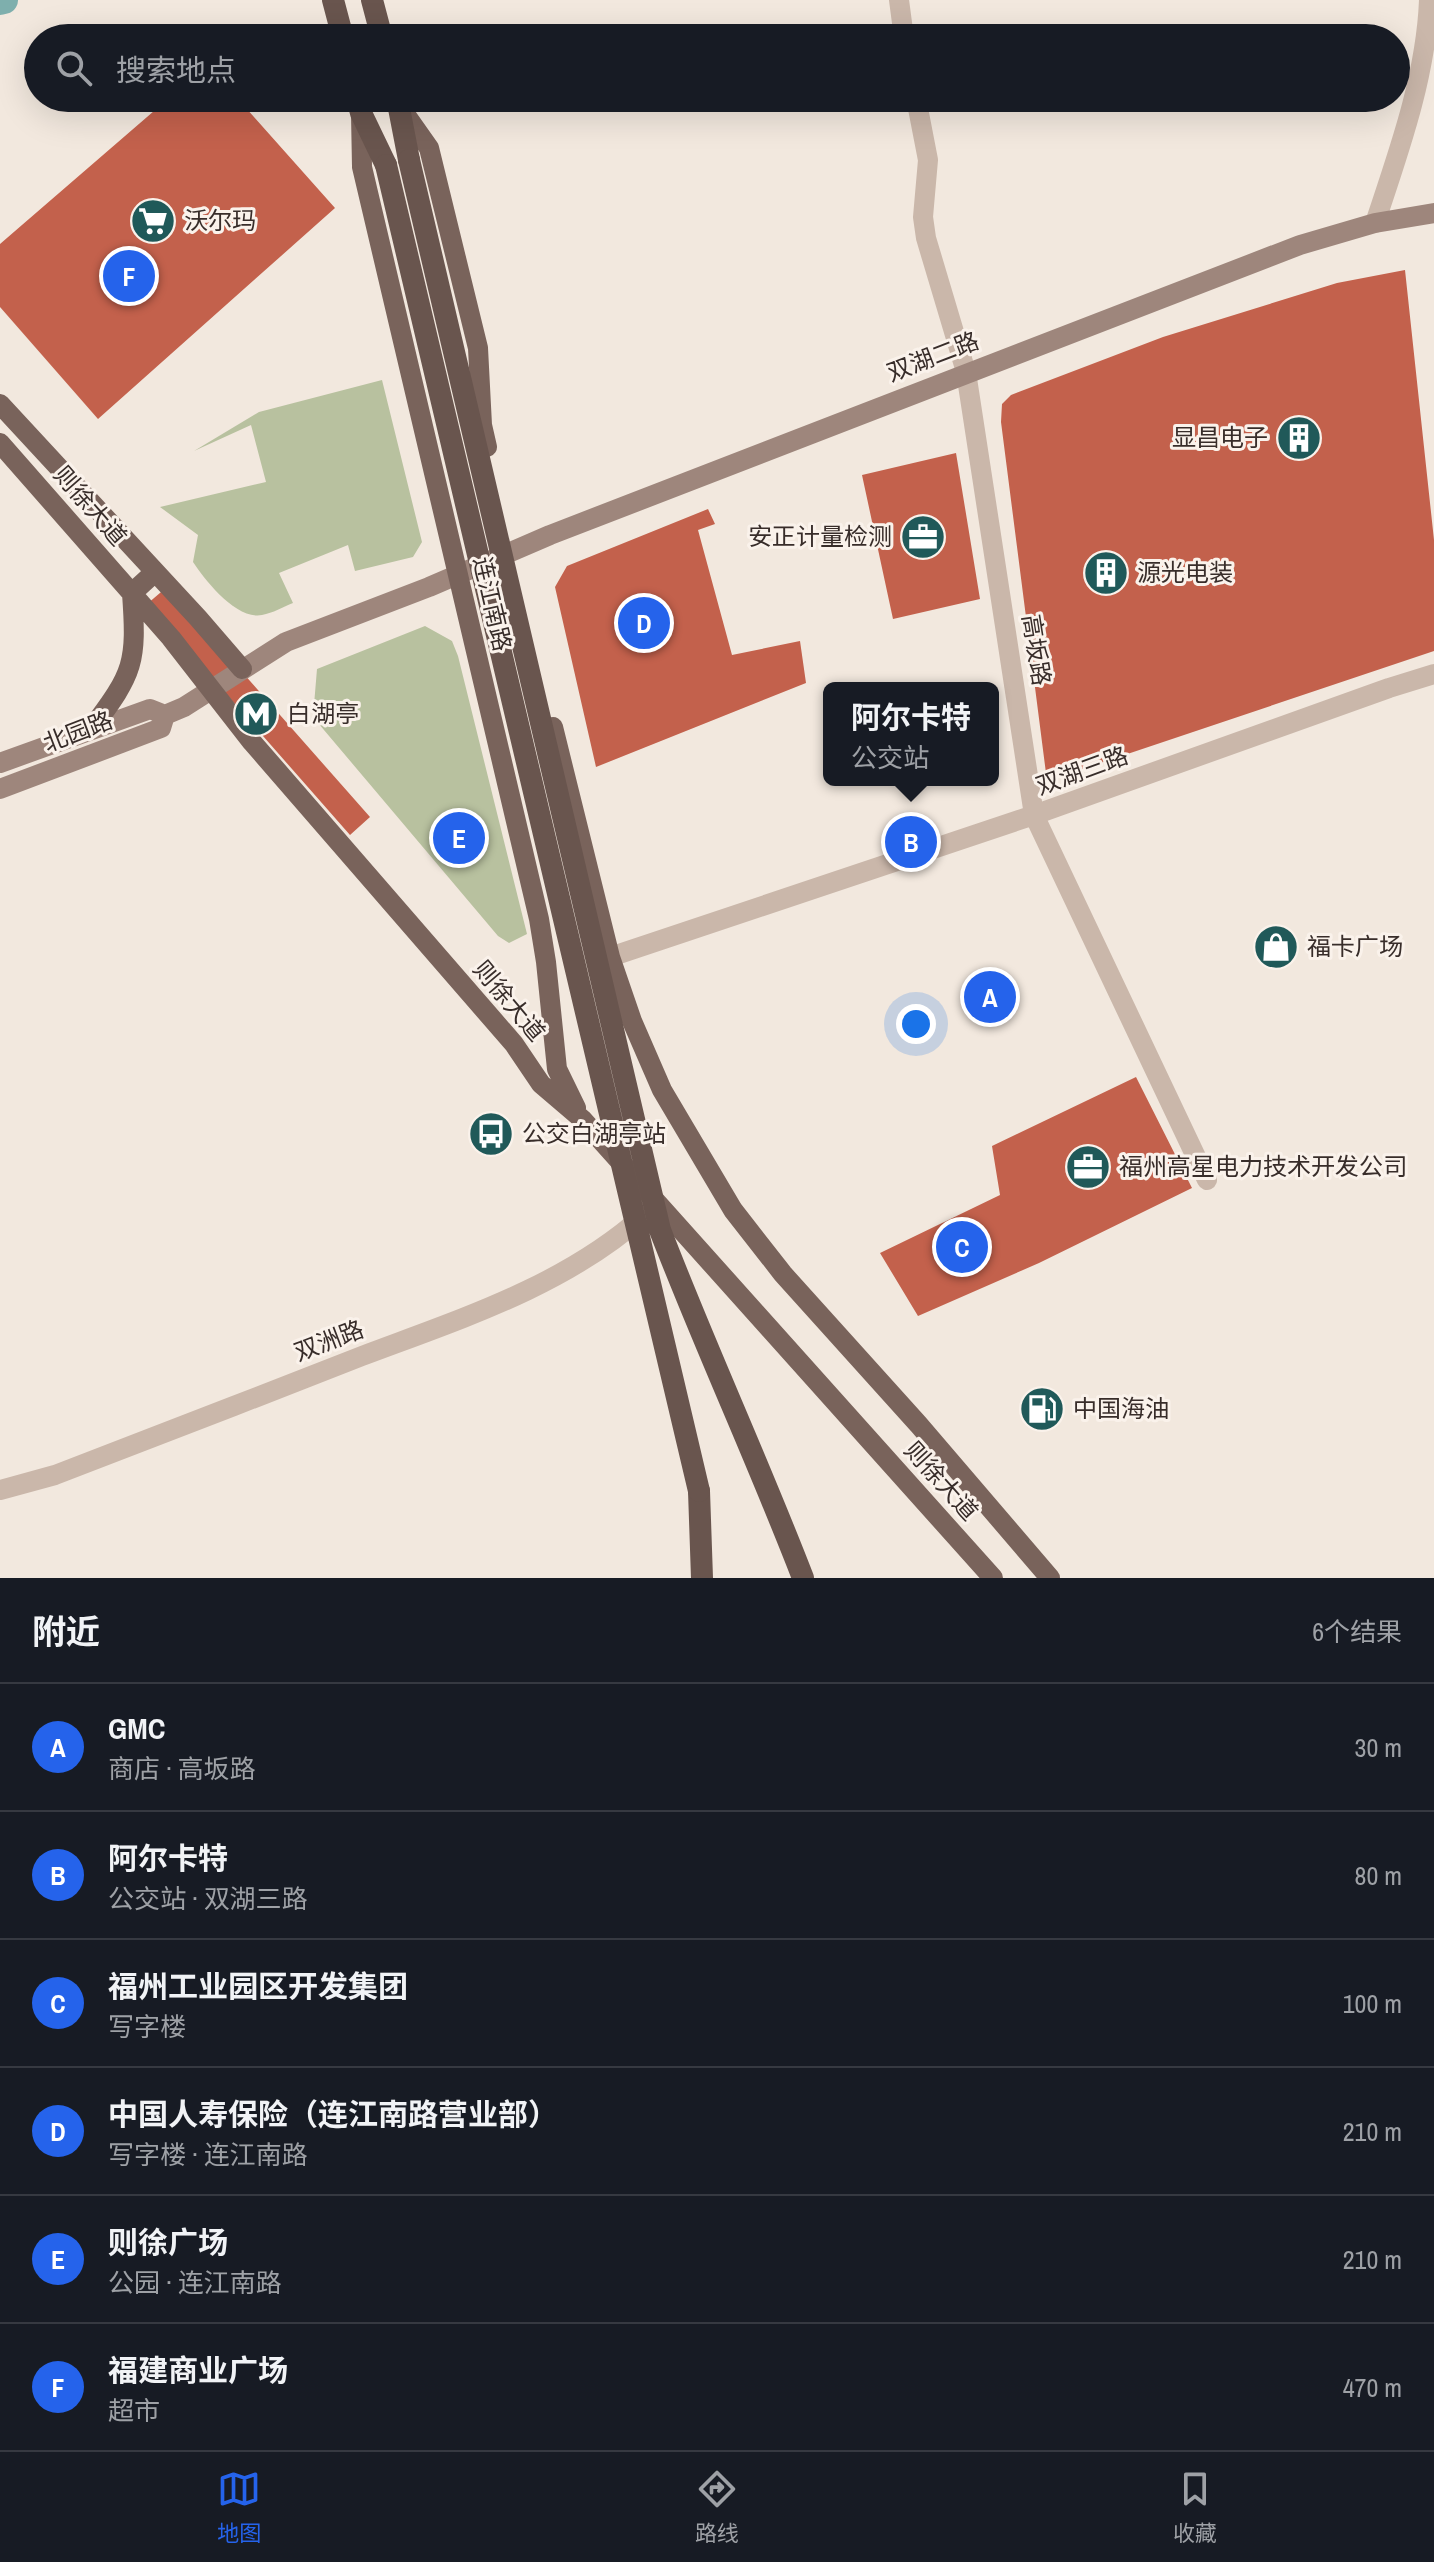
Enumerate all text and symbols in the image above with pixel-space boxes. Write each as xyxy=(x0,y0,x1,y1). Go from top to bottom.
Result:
search box xyxy=(24,24,1410,112)
icon: search xyxy=(52,46,96,90)
text: 搜索地点 xyxy=(116,50,236,90)
supermarket icon: 沃尔玛 xyxy=(129,197,177,245)
place label: 沃尔玛 xyxy=(184,204,256,236)
pin: F xyxy=(103,246,155,306)
street label: 双湖二路 xyxy=(882,324,983,388)
building icon: 显昌电子 xyxy=(1275,414,1323,462)
place label: 显昌电子 xyxy=(1172,421,1268,453)
street label: 则徐大道 xyxy=(47,459,134,552)
office icon: 安正计量检测 xyxy=(899,513,947,561)
place label: 安正计量检测 xyxy=(748,520,892,552)
building icon: 源光电装 xyxy=(1082,549,1130,597)
street label: 连江南路 xyxy=(467,553,519,654)
place label: 源光电装 xyxy=(1137,556,1233,588)
pin: D xyxy=(618,593,670,653)
street label: 高坂路 xyxy=(1016,612,1058,688)
popup xyxy=(823,682,999,786)
metro station icon: 白湖亭 xyxy=(232,690,280,738)
place label: 白湖亭 xyxy=(287,697,359,729)
text: 阿尔卡特 xyxy=(851,697,971,737)
street label: 北园路 xyxy=(38,703,117,759)
street label: 双湖三路 xyxy=(1031,739,1132,802)
text: 公交站 xyxy=(851,740,929,775)
pin: E xyxy=(433,808,485,868)
pin: B xyxy=(885,812,937,872)
shop icon: 福卡广场 xyxy=(1252,923,1300,971)
place label: 福卡广场 xyxy=(1307,930,1403,962)
street label: 则徐大道 xyxy=(467,953,553,1047)
pin: A xyxy=(964,967,1016,1027)
your location xyxy=(896,1004,936,1044)
bus stop icon: 公交白湖亭站 xyxy=(467,1110,515,1158)
place label: 公交白湖亭站 xyxy=(522,1117,666,1149)
office icon: 福州高星电力技术开发公司 xyxy=(1064,1143,1112,1191)
place label: 福州高星电力技术开发公司 xyxy=(1119,1150,1407,1182)
pin: C xyxy=(936,1217,988,1277)
street label: 双洲路 xyxy=(289,1312,368,1368)
fuel station icon: 中国海油 xyxy=(1018,1385,1066,1433)
place label: 中国海油 xyxy=(1073,1392,1169,1424)
street label: 则徐大道 xyxy=(898,1434,986,1527)
text: 附近 xyxy=(32,1609,100,1655)
text: 6个结果 xyxy=(1312,1614,1402,1649)
text: GMC xyxy=(108,1708,165,1748)
text: A xyxy=(50,1730,66,1765)
text: 30 m xyxy=(1355,1730,1402,1765)
text: 商店 · 高坂路 xyxy=(108,1751,256,1786)
text: 阿尔卡特 xyxy=(108,1838,228,1878)
text: B xyxy=(50,1858,66,1893)
text: 80 m xyxy=(1355,1858,1402,1893)
text: 公交站 · 双湖三路 xyxy=(108,1881,308,1916)
text: 福州工业园区开发集团 xyxy=(108,1966,408,2006)
text: C xyxy=(50,1986,66,2021)
text: 100 m xyxy=(1343,1986,1402,2021)
text: 写字楼 xyxy=(108,2009,186,2044)
text: 中国人寿保险（连江南路营业部） xyxy=(108,2094,558,2134)
text: D xyxy=(50,2114,66,2149)
text: 210 m xyxy=(1343,2114,1402,2149)
text: 写字楼 · 连江南路 xyxy=(108,2137,308,2172)
text: 则徐广场 xyxy=(108,2222,228,2262)
text: E xyxy=(51,2242,65,2277)
text: 210 m xyxy=(1343,2242,1402,2277)
text: 公园 · 连江南路 xyxy=(108,2265,282,2300)
text: 福建商业广场 xyxy=(108,2350,288,2390)
text: F xyxy=(51,2370,65,2405)
text: 470 m xyxy=(1343,2370,1402,2405)
text: 超市 xyxy=(108,2393,160,2428)
tab: 地图 xyxy=(217,2467,261,2548)
tab: 路线 xyxy=(695,2467,739,2548)
tab: 收藏 xyxy=(1173,2467,1217,2548)

